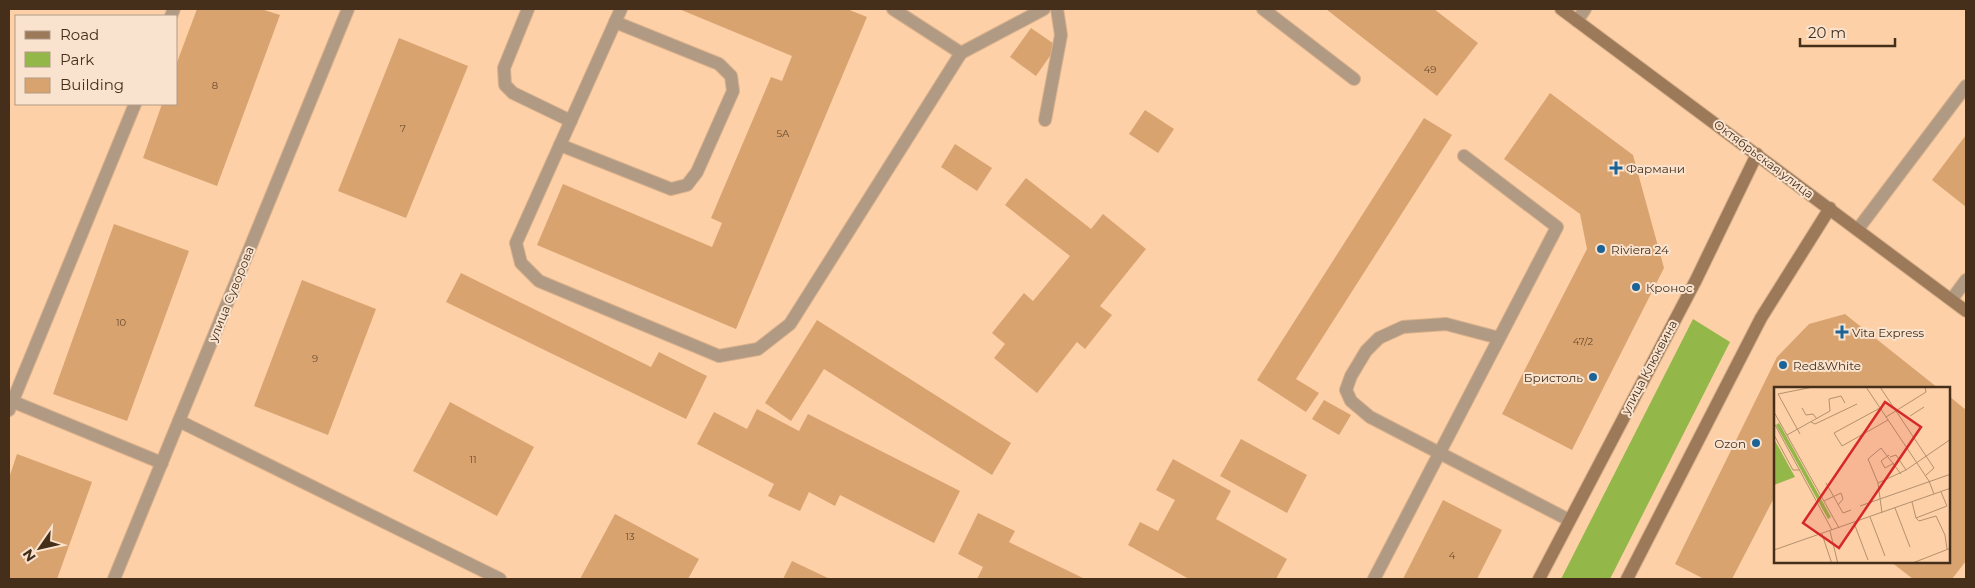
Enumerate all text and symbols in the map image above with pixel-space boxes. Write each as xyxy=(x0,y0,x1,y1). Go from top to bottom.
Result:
legend xyxy=(15,15,178,105)
scale bar xyxy=(1800,15,1895,47)
text: 20 m xyxy=(1808,23,1846,42)
text: Road xyxy=(60,25,99,44)
text: Park xyxy=(60,50,94,69)
house number: 49 xyxy=(1424,63,1436,76)
text: Building xyxy=(60,75,124,94)
house number: 8 xyxy=(212,79,218,92)
street label: Октябрьская улица xyxy=(1711,117,1817,201)
house number: 7 xyxy=(400,122,406,135)
house number: 5А xyxy=(776,127,790,140)
place label: Фармани xyxy=(1626,161,1685,176)
marker: Фармани xyxy=(1610,162,1622,174)
place label: Riviera 24 xyxy=(1611,242,1669,257)
marker: Riviera 24 xyxy=(1595,243,1607,255)
street label: улица Суворова xyxy=(205,244,257,345)
place label: Кронос xyxy=(1646,280,1693,295)
marker: Кронос xyxy=(1630,281,1642,293)
house number: 10 xyxy=(116,316,126,329)
street label: улица Клюквина xyxy=(1617,317,1680,418)
place label: Vita Express xyxy=(1852,325,1924,340)
marker: Vita Express xyxy=(1836,326,1848,338)
house number: 47/2 xyxy=(1573,335,1594,348)
house number: 9 xyxy=(312,352,318,365)
place label: Red&White xyxy=(1793,358,1861,373)
marker: Red&White xyxy=(1777,359,1789,371)
place label: Бристоль xyxy=(1524,370,1583,385)
marker: Бристоль xyxy=(1587,371,1599,383)
inset map xyxy=(1774,387,1950,563)
place label: Ozon xyxy=(1714,436,1746,451)
marker: Ozon xyxy=(1750,437,1762,449)
house number: 11 xyxy=(469,453,477,466)
north arrow xyxy=(15,523,65,573)
house number: 13 xyxy=(625,530,635,543)
text: N xyxy=(19,546,40,565)
house number: 4 xyxy=(1449,549,1456,562)

